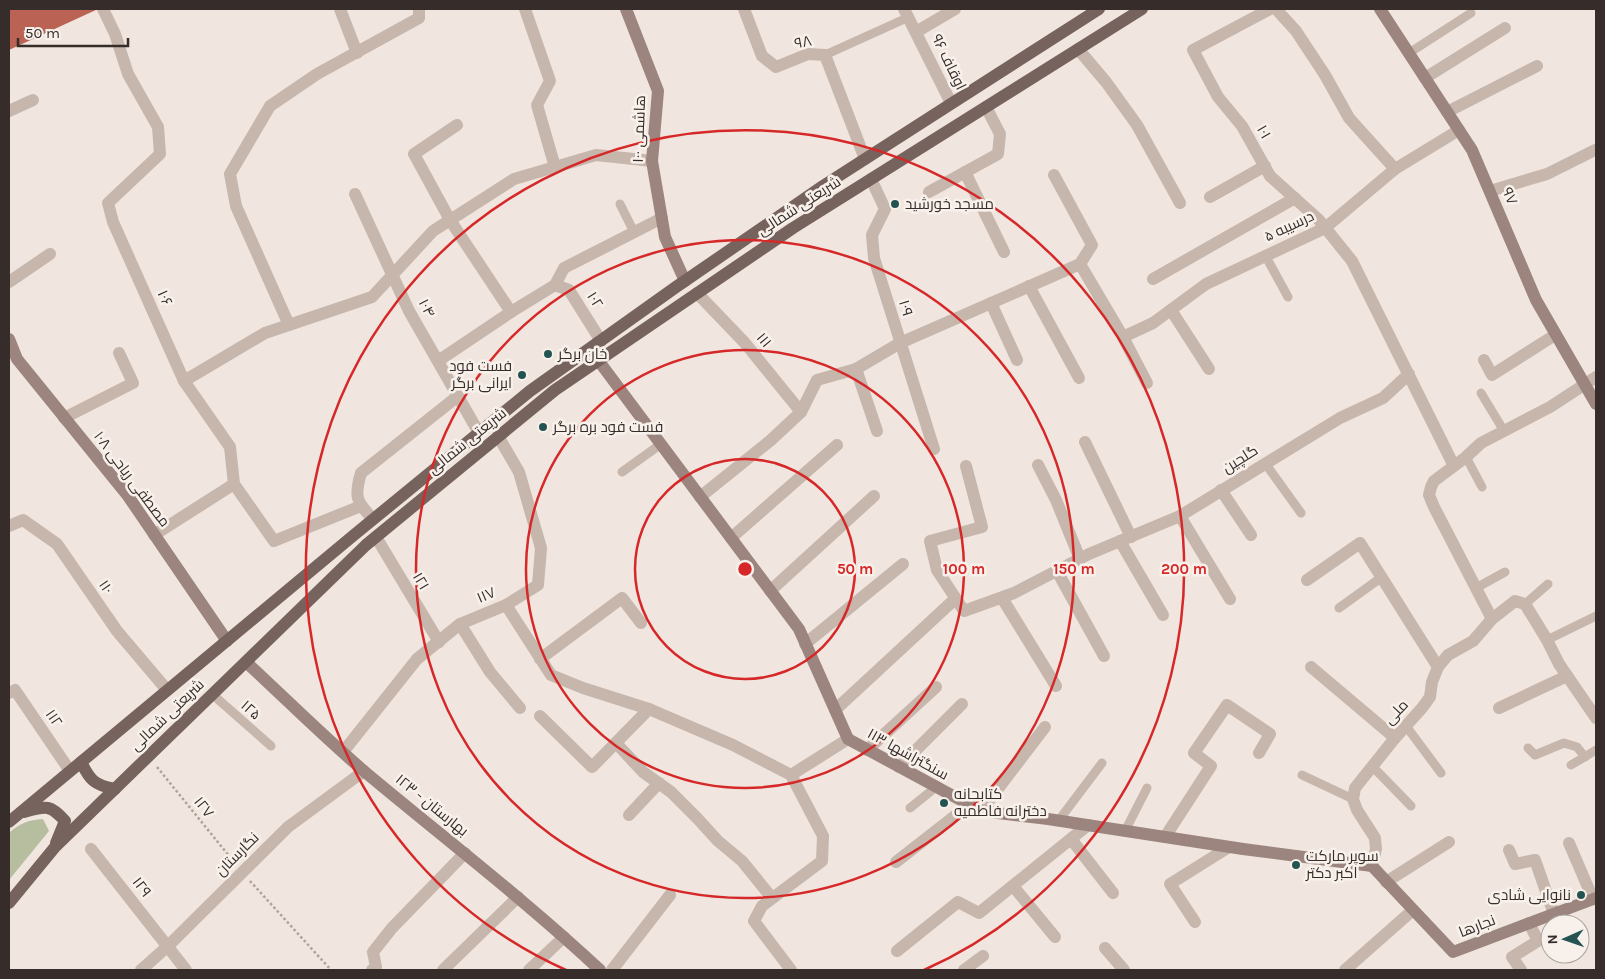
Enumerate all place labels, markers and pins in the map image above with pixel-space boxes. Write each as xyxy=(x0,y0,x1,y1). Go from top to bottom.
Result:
place label: مسجد خورشید xyxy=(905,195,994,213)
marker: مسجد خورشید xyxy=(889,198,901,210)
place label: خان برگر xyxy=(557,345,607,364)
marker: خان برگر xyxy=(542,348,554,360)
place label: فست فود ایرانی برگر xyxy=(449,357,512,393)
marker: فست فود ایرانی برگر xyxy=(516,369,528,381)
place label: فست فود بره برگر xyxy=(552,418,663,436)
marker: فست فود بره برگر xyxy=(537,421,549,433)
centre of rings xyxy=(736,560,754,578)
place label: کتابحانه دخترانه فاطمیه xyxy=(954,785,1047,820)
marker: کتابحانه دخترانه فاطمیه xyxy=(938,797,950,809)
place label: سوپر مارکت اکبر دکتر xyxy=(1305,847,1379,882)
marker: سوپر مارکت اکبر دکتر xyxy=(1290,859,1302,871)
place label: نانوایی شادی xyxy=(1488,886,1571,905)
marker: نانوایی شادی xyxy=(1575,889,1587,901)

